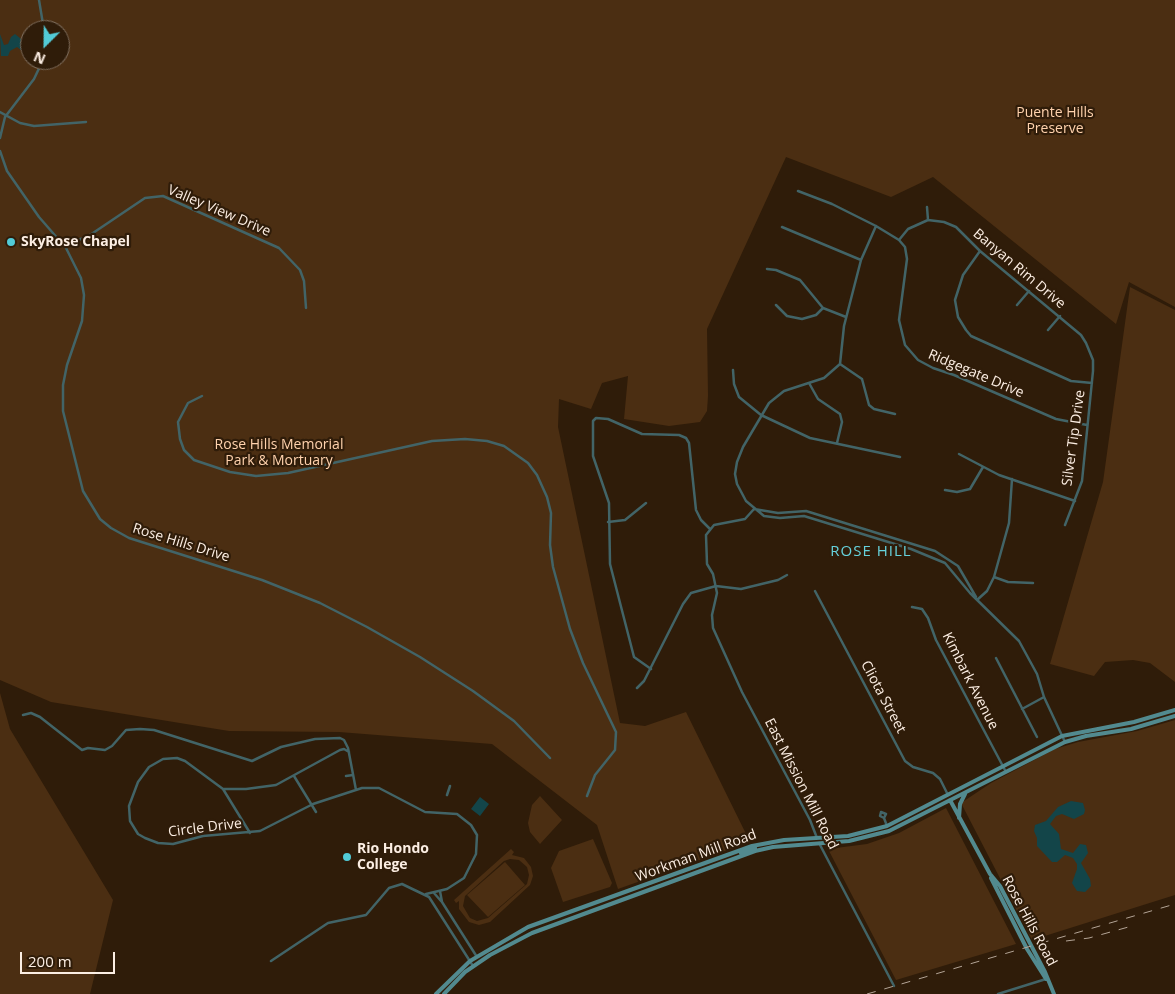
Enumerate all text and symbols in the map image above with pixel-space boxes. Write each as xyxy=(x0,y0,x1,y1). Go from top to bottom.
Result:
north arrow xyxy=(20,20,70,70)
text: N xyxy=(30,47,48,69)
park label: Puente Hills Preserve xyxy=(1016,105,1094,138)
street label: Valley View Drive xyxy=(165,182,273,240)
street label: Banyan Rim Drive xyxy=(969,225,1069,313)
place label: SkyRose Chapel xyxy=(21,234,130,250)
marker: SkyRose Chapel xyxy=(5,236,17,248)
street label: Ridgegate Drive xyxy=(926,346,1026,402)
street label: Silver Tip Drive xyxy=(1059,389,1089,487)
park label: Rose Hills Memorial Park & Mortuary xyxy=(215,437,343,470)
street label: Rose Hills Drive xyxy=(130,520,232,566)
district label: ROSE HILL xyxy=(829,543,913,561)
street label: Kimbark Avenue xyxy=(938,630,1002,732)
street label: Cliota Street xyxy=(857,658,909,736)
street label: East Mission Mill Road xyxy=(761,716,841,852)
street label: Circle Drive xyxy=(167,815,243,841)
street label: Workman Mill Road xyxy=(633,826,759,886)
place label: Rio Hondo College xyxy=(357,841,429,874)
marker: Rio Hondo College xyxy=(341,851,353,863)
street label: Rose Hills Road xyxy=(998,873,1060,969)
scale bar xyxy=(22,942,118,974)
text: 200 m xyxy=(28,951,72,971)

